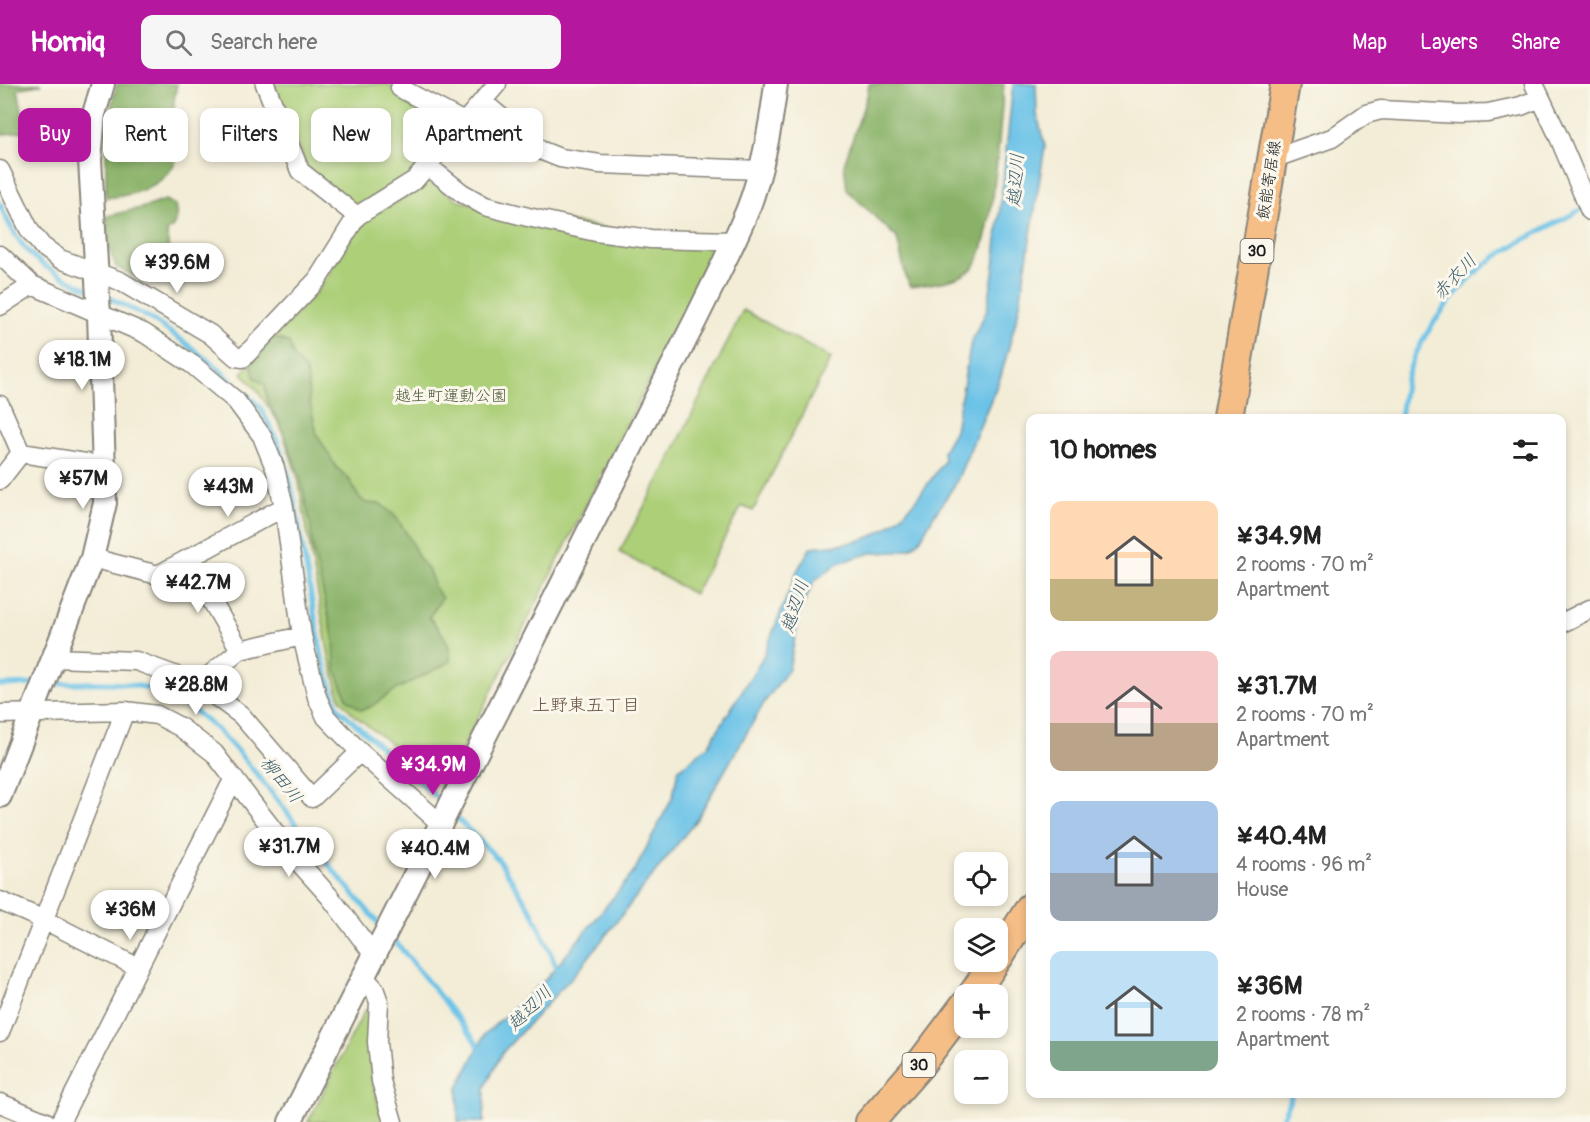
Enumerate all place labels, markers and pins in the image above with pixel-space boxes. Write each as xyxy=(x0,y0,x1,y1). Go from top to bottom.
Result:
pin: ¥39.6M xyxy=(128,243,226,294)
pin: ¥18.1M xyxy=(33,340,131,391)
pin: ¥57M xyxy=(47,459,119,510)
pin: ¥43M xyxy=(192,467,264,518)
pin: ¥42.7M xyxy=(149,563,247,614)
pin: ¥28.8M xyxy=(147,665,245,716)
pin: ¥34.9M xyxy=(384,745,482,796)
pin: ¥31.7M xyxy=(240,827,338,878)
pin: ¥40.4M xyxy=(386,829,484,880)
pin: ¥36M xyxy=(94,890,166,941)

